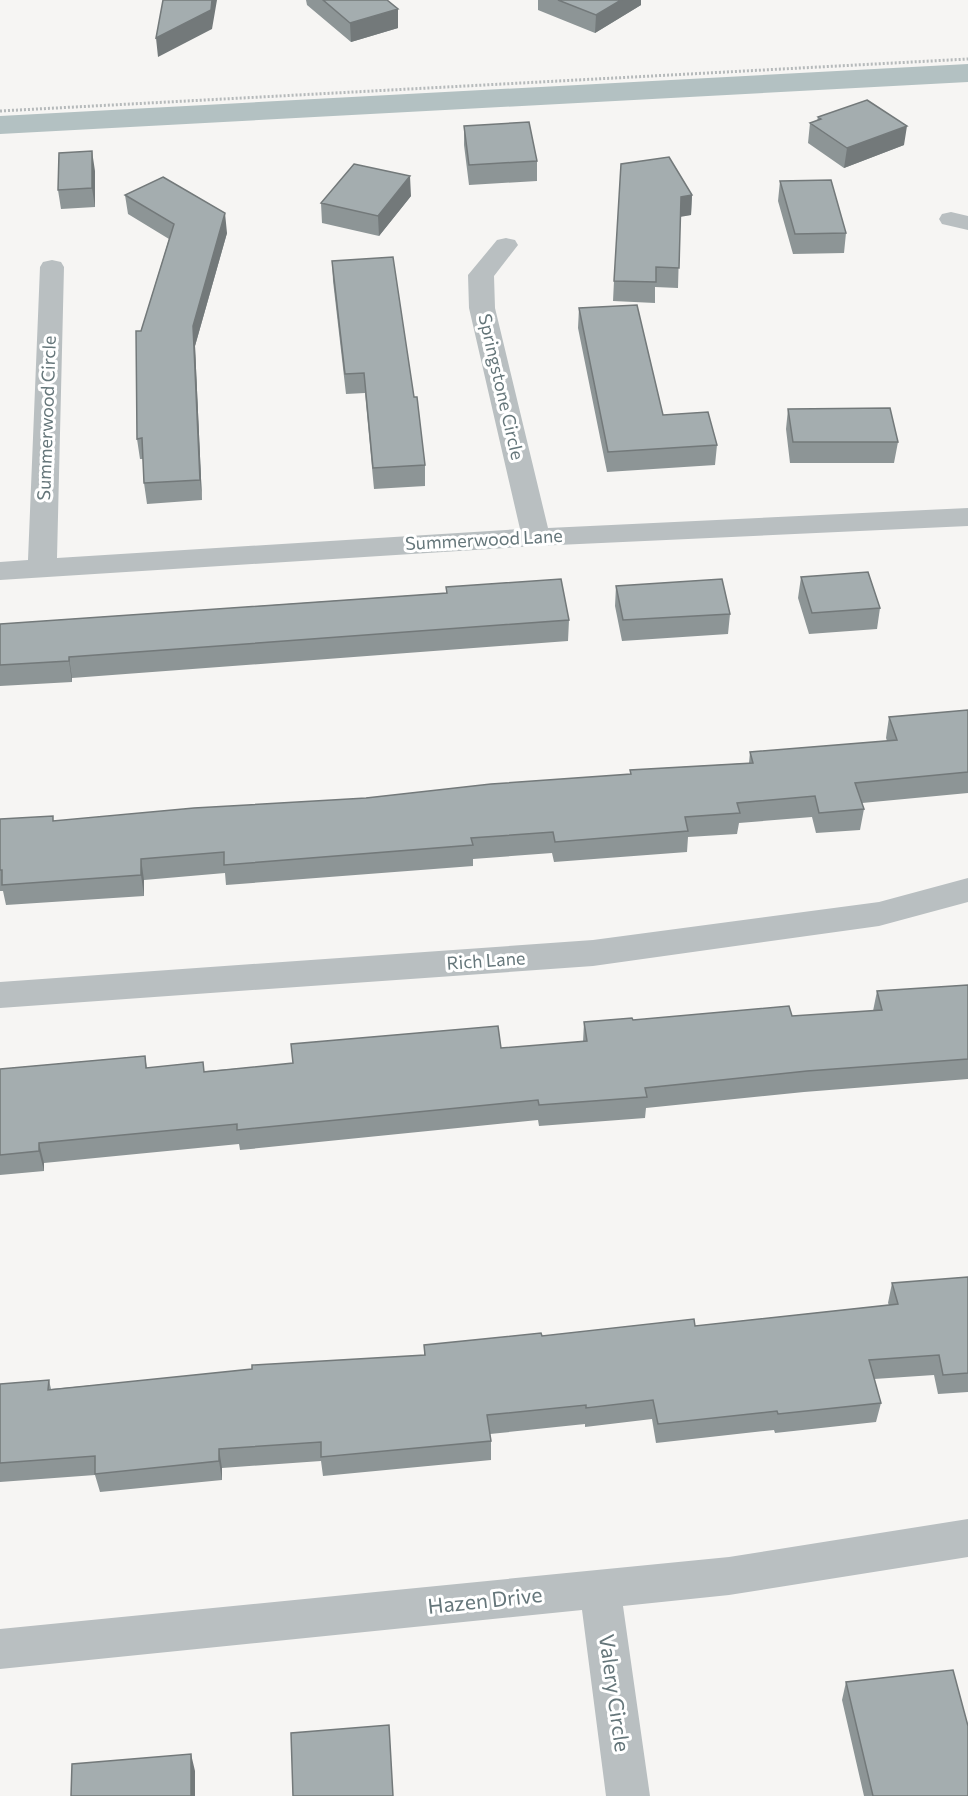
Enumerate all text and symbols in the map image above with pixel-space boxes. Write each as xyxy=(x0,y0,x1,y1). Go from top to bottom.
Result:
street label: Springstone Circle xyxy=(474,312,529,462)
street label: Summerwood Circle xyxy=(32,335,60,501)
street label: Summerwood Lane xyxy=(405,524,563,554)
street label: Rich Lane xyxy=(446,946,526,974)
street label: Hazen Drive xyxy=(426,1581,543,1618)
street label: Valery Circle xyxy=(595,1632,636,1753)

